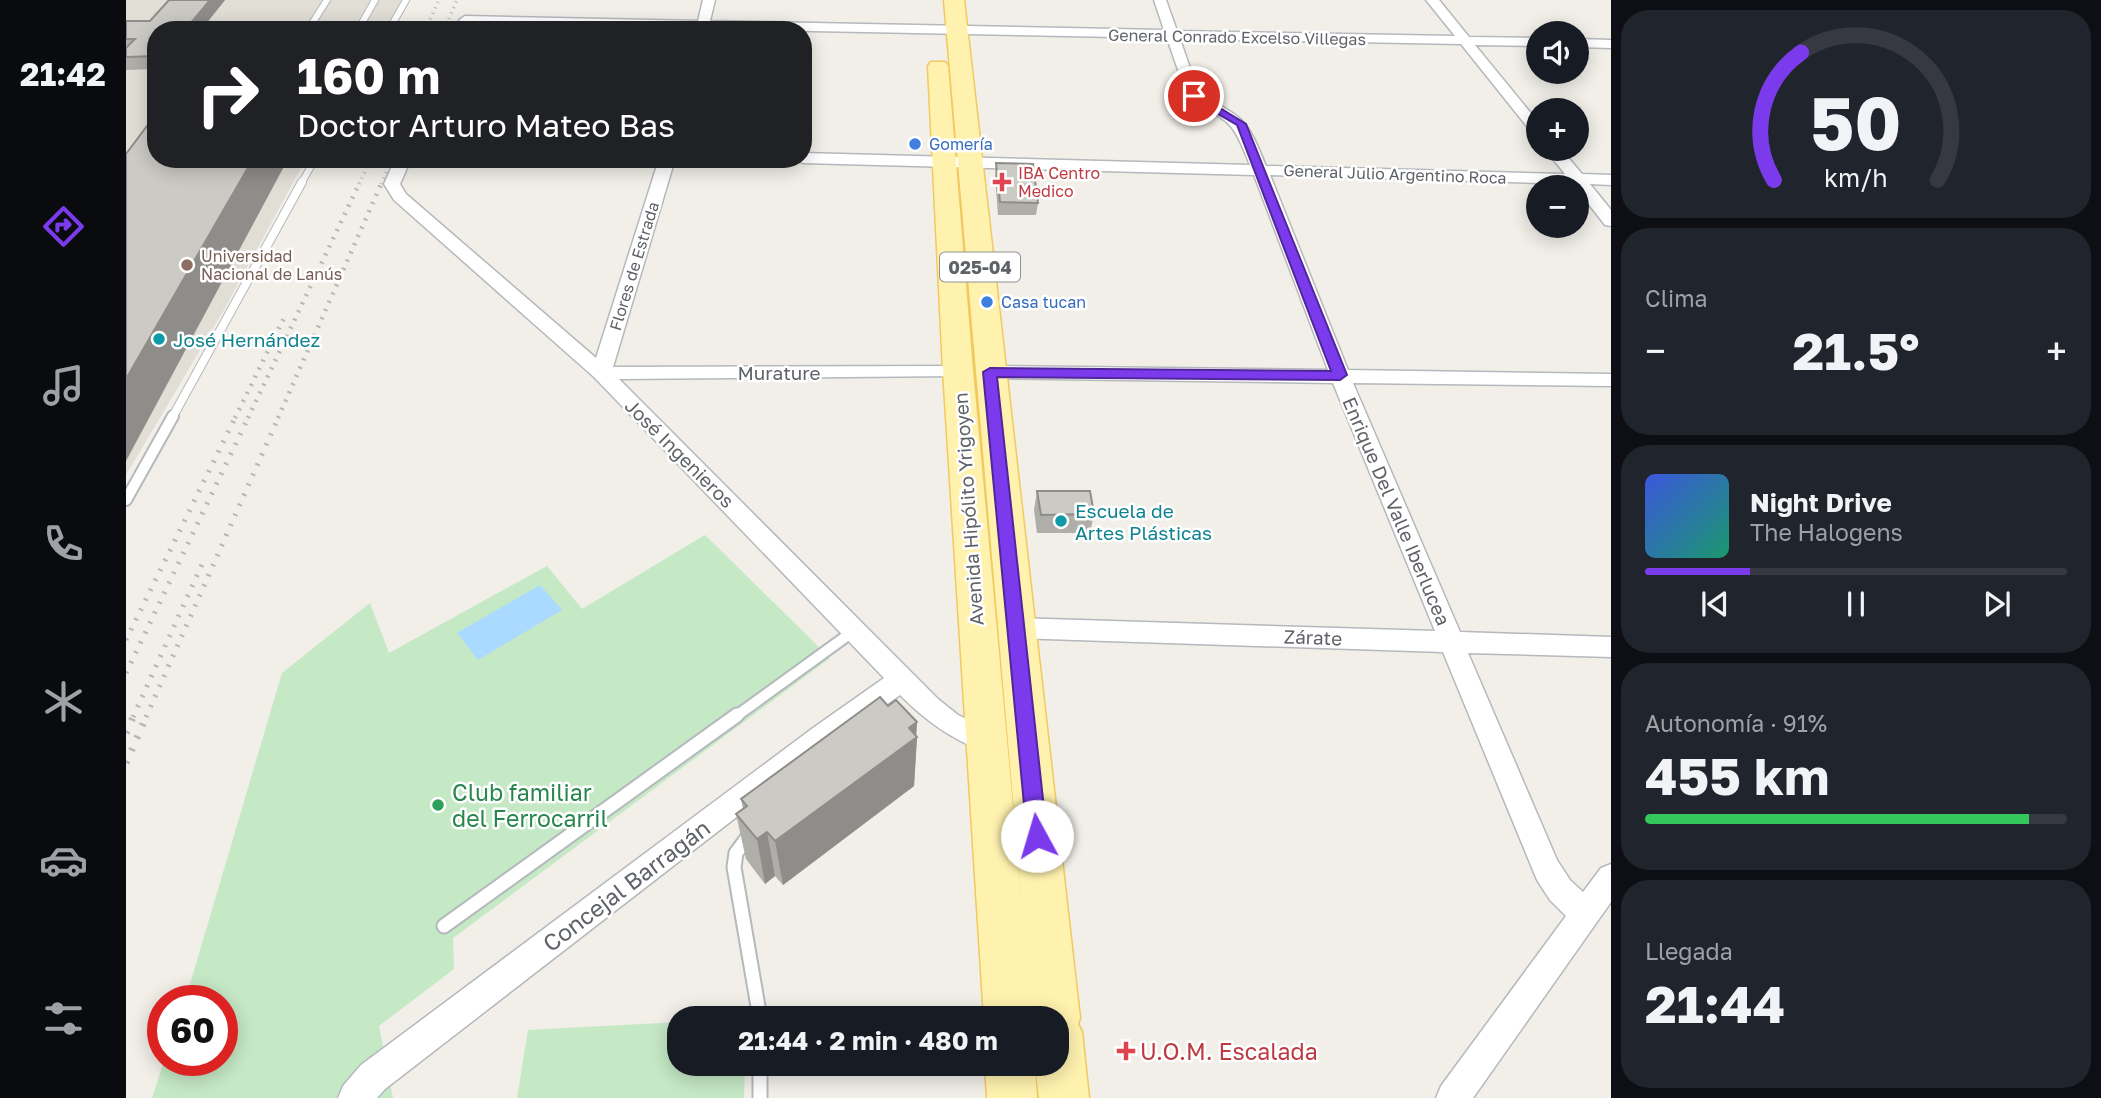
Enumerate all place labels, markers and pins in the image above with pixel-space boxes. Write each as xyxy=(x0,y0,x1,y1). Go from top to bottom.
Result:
pin xyxy=(1164,66,1224,126)
place label: Gomería xyxy=(929,134,993,154)
marker: Gomería xyxy=(907,136,923,152)
place label: IBA Centro Medico xyxy=(1018,163,1100,201)
marker: IBA Centro Medico xyxy=(992,172,1012,192)
place label: Universidad Nacional de Lanús xyxy=(201,246,342,284)
marker: Universidad Nacional de Lanús xyxy=(179,257,195,273)
place label: Casa tucan xyxy=(1001,292,1086,312)
marker: Casa tucan xyxy=(979,294,995,310)
place label: José Hernández xyxy=(173,328,320,351)
marker: José Hernández xyxy=(151,331,167,347)
place label: Escuela de Artes Plásticas xyxy=(1075,499,1212,544)
marker: Escuela de Artes Plásticas xyxy=(1053,513,1069,529)
place label: Club familiar del Ferrocarril xyxy=(452,778,608,832)
marker: Club familiar del Ferrocarril xyxy=(430,797,446,813)
place label: U.O.M. Escalada xyxy=(1140,1037,1318,1065)
marker: U.O.M. Escalada xyxy=(1118,1043,1134,1059)

